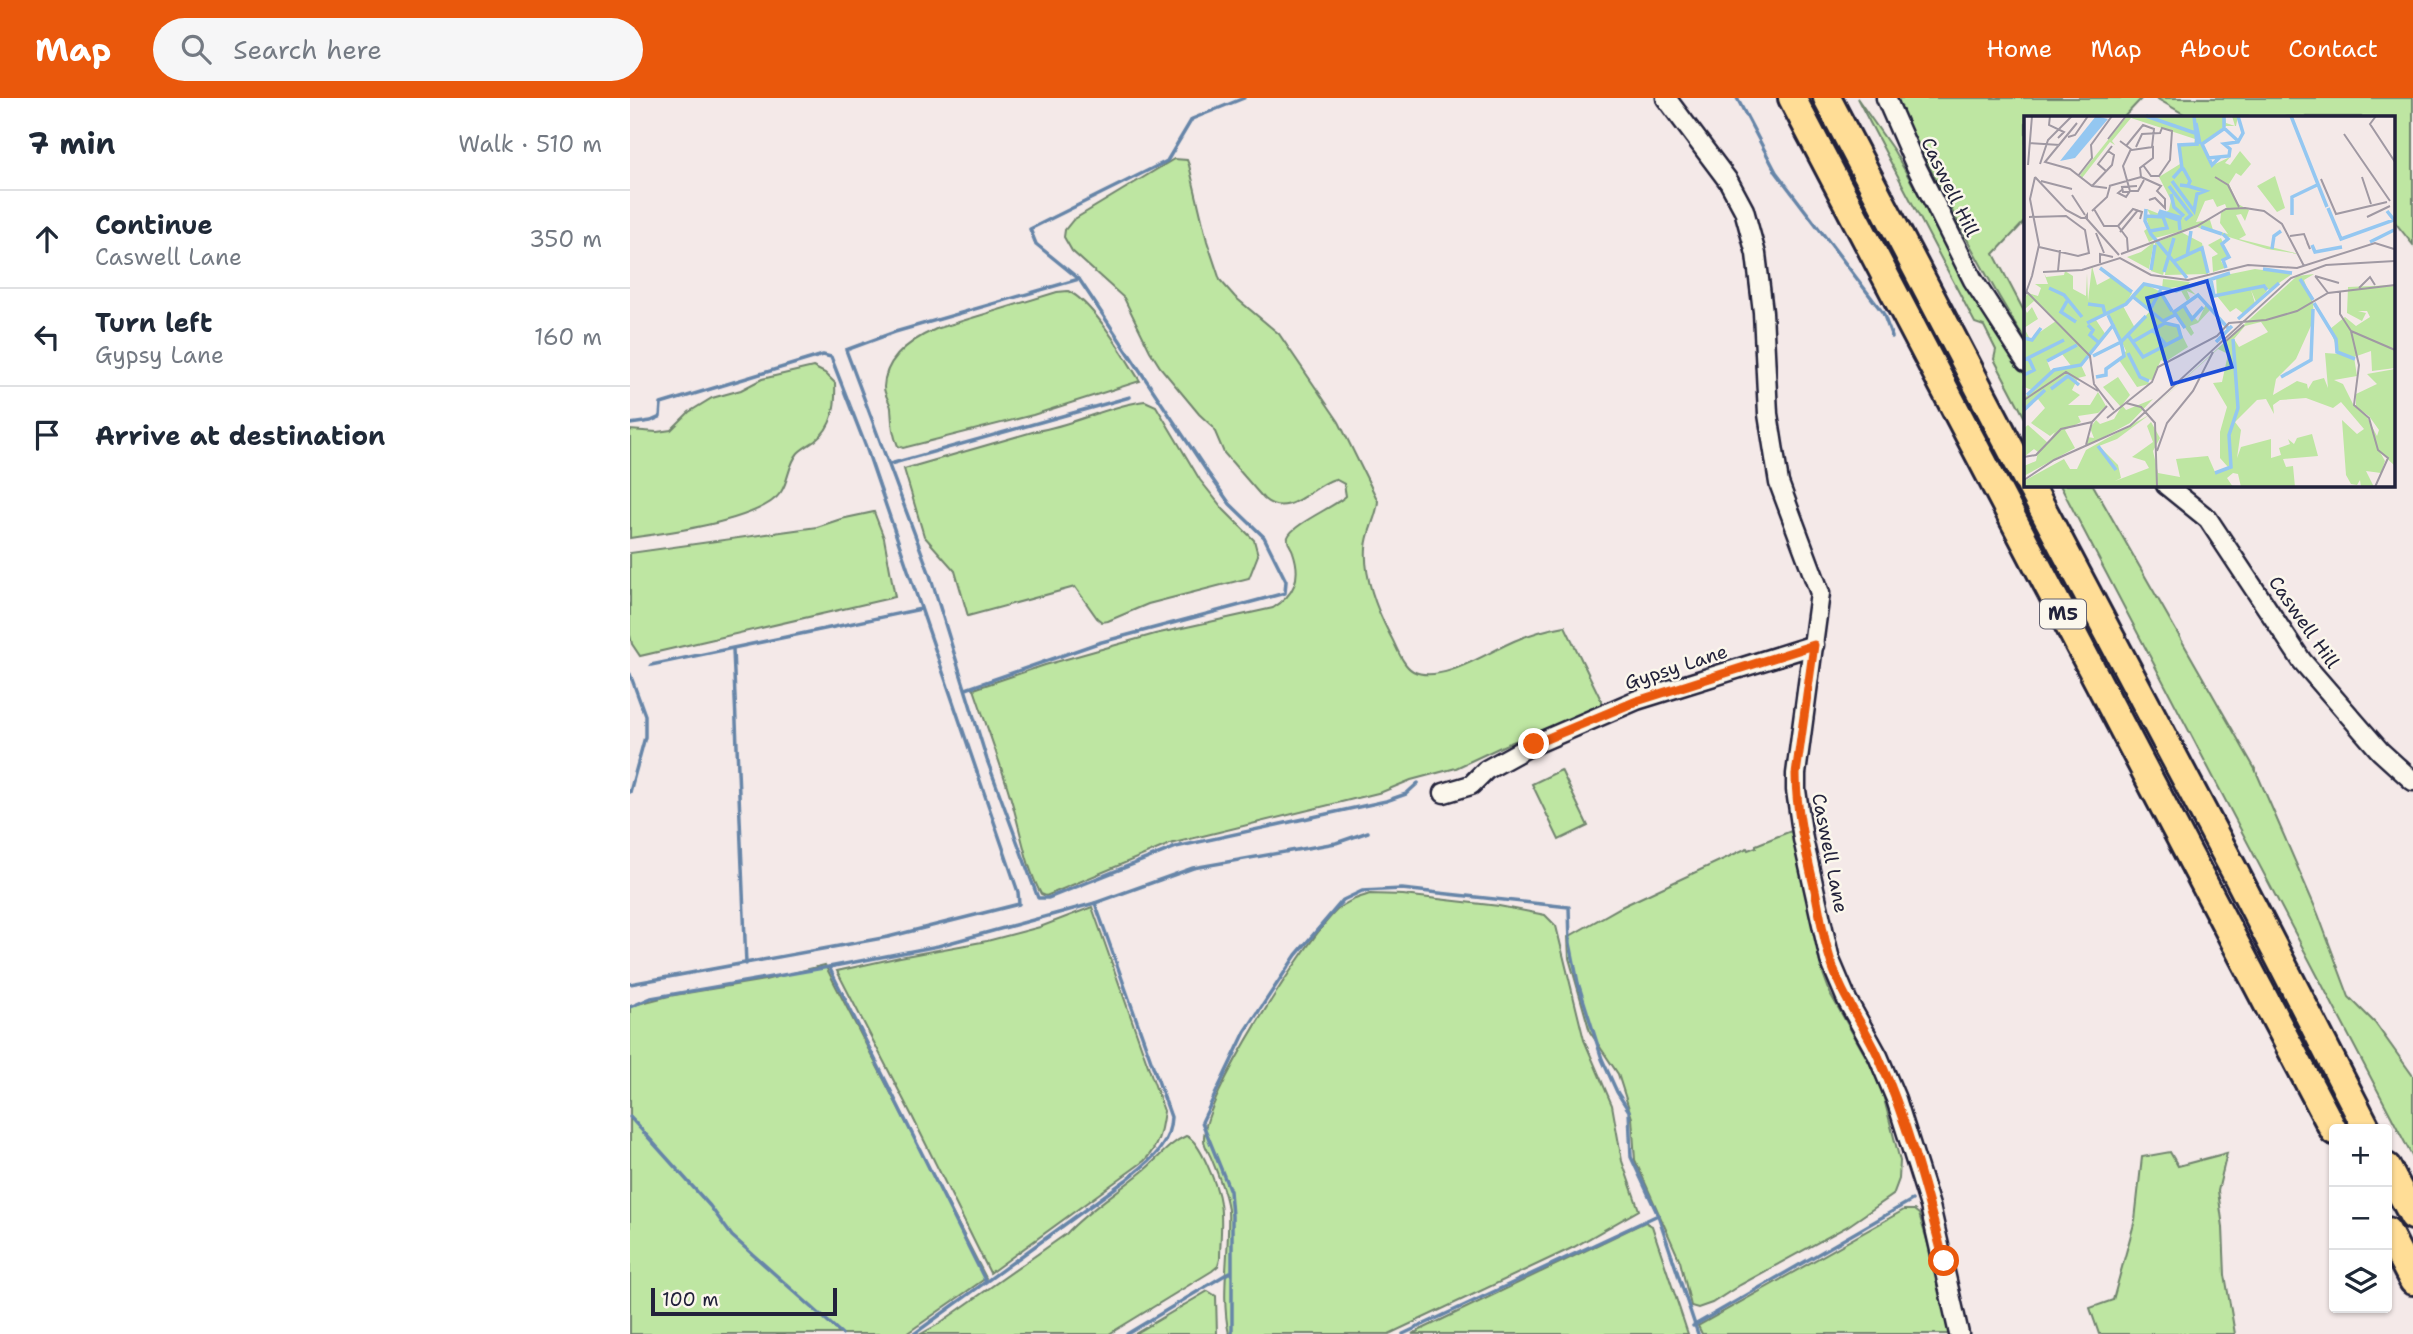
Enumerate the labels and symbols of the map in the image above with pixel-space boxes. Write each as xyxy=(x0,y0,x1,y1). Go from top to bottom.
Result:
inset map xyxy=(2024,116,2396,486)
street label: Caswell Hill xyxy=(1915,133,1985,241)
street label: Caswell Hill xyxy=(2263,571,2345,673)
road number: M5 xyxy=(2040,600,2086,628)
street label: Gypsy Lane xyxy=(1621,639,1731,695)
route end xyxy=(1518,728,1549,759)
street label: Caswell Lane xyxy=(1806,791,1854,915)
route start xyxy=(1928,1245,1959,1276)
scale bar xyxy=(651,1285,836,1317)

